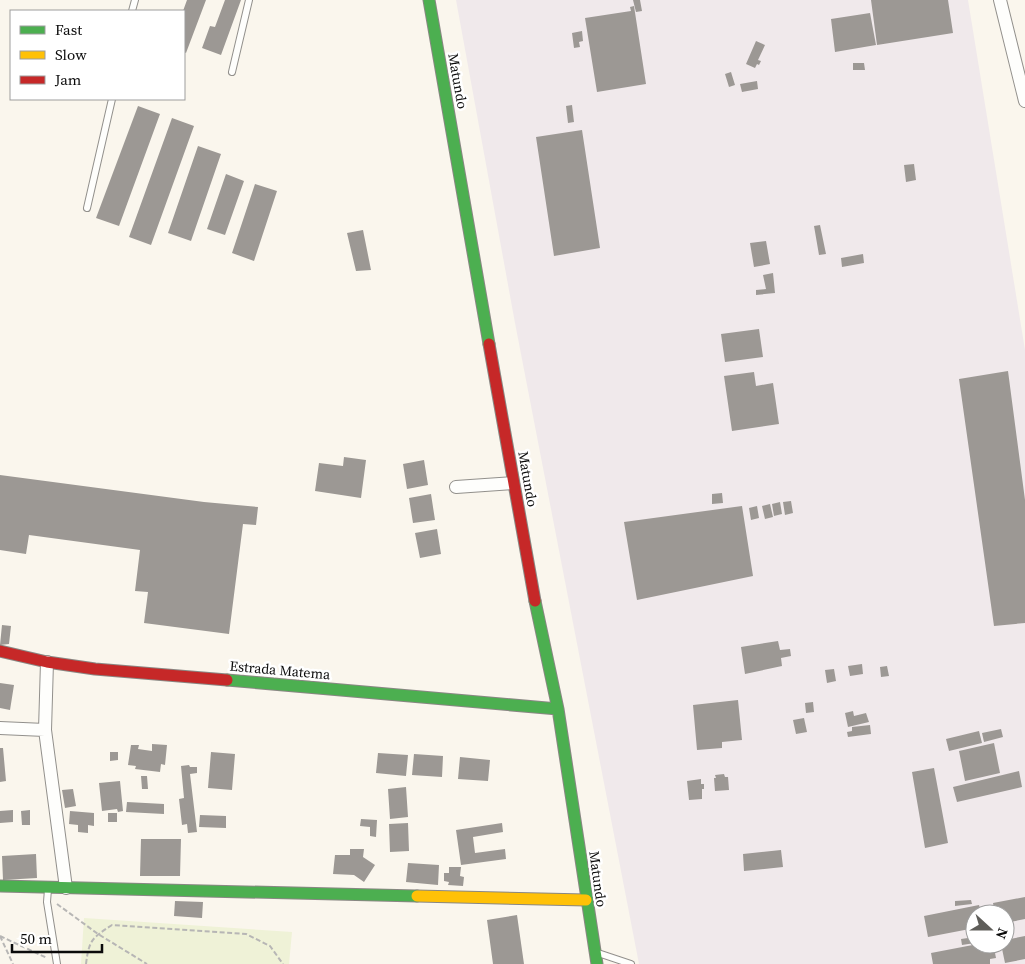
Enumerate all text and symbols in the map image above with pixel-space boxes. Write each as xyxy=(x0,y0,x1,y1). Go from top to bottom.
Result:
legend xyxy=(10,10,185,100)
text: Fast xyxy=(55,19,82,40)
text: Slow xyxy=(55,44,87,65)
street label: Matundo xyxy=(443,52,473,111)
text: Jam xyxy=(54,69,82,90)
street label: Matundo xyxy=(513,450,543,509)
street label: Estrada Matema xyxy=(229,656,332,684)
street label: Matundo xyxy=(584,850,612,909)
north arrow xyxy=(965,904,1015,954)
scale bar xyxy=(12,922,102,954)
text: N xyxy=(991,925,1013,942)
text: 50 m xyxy=(20,928,52,949)

